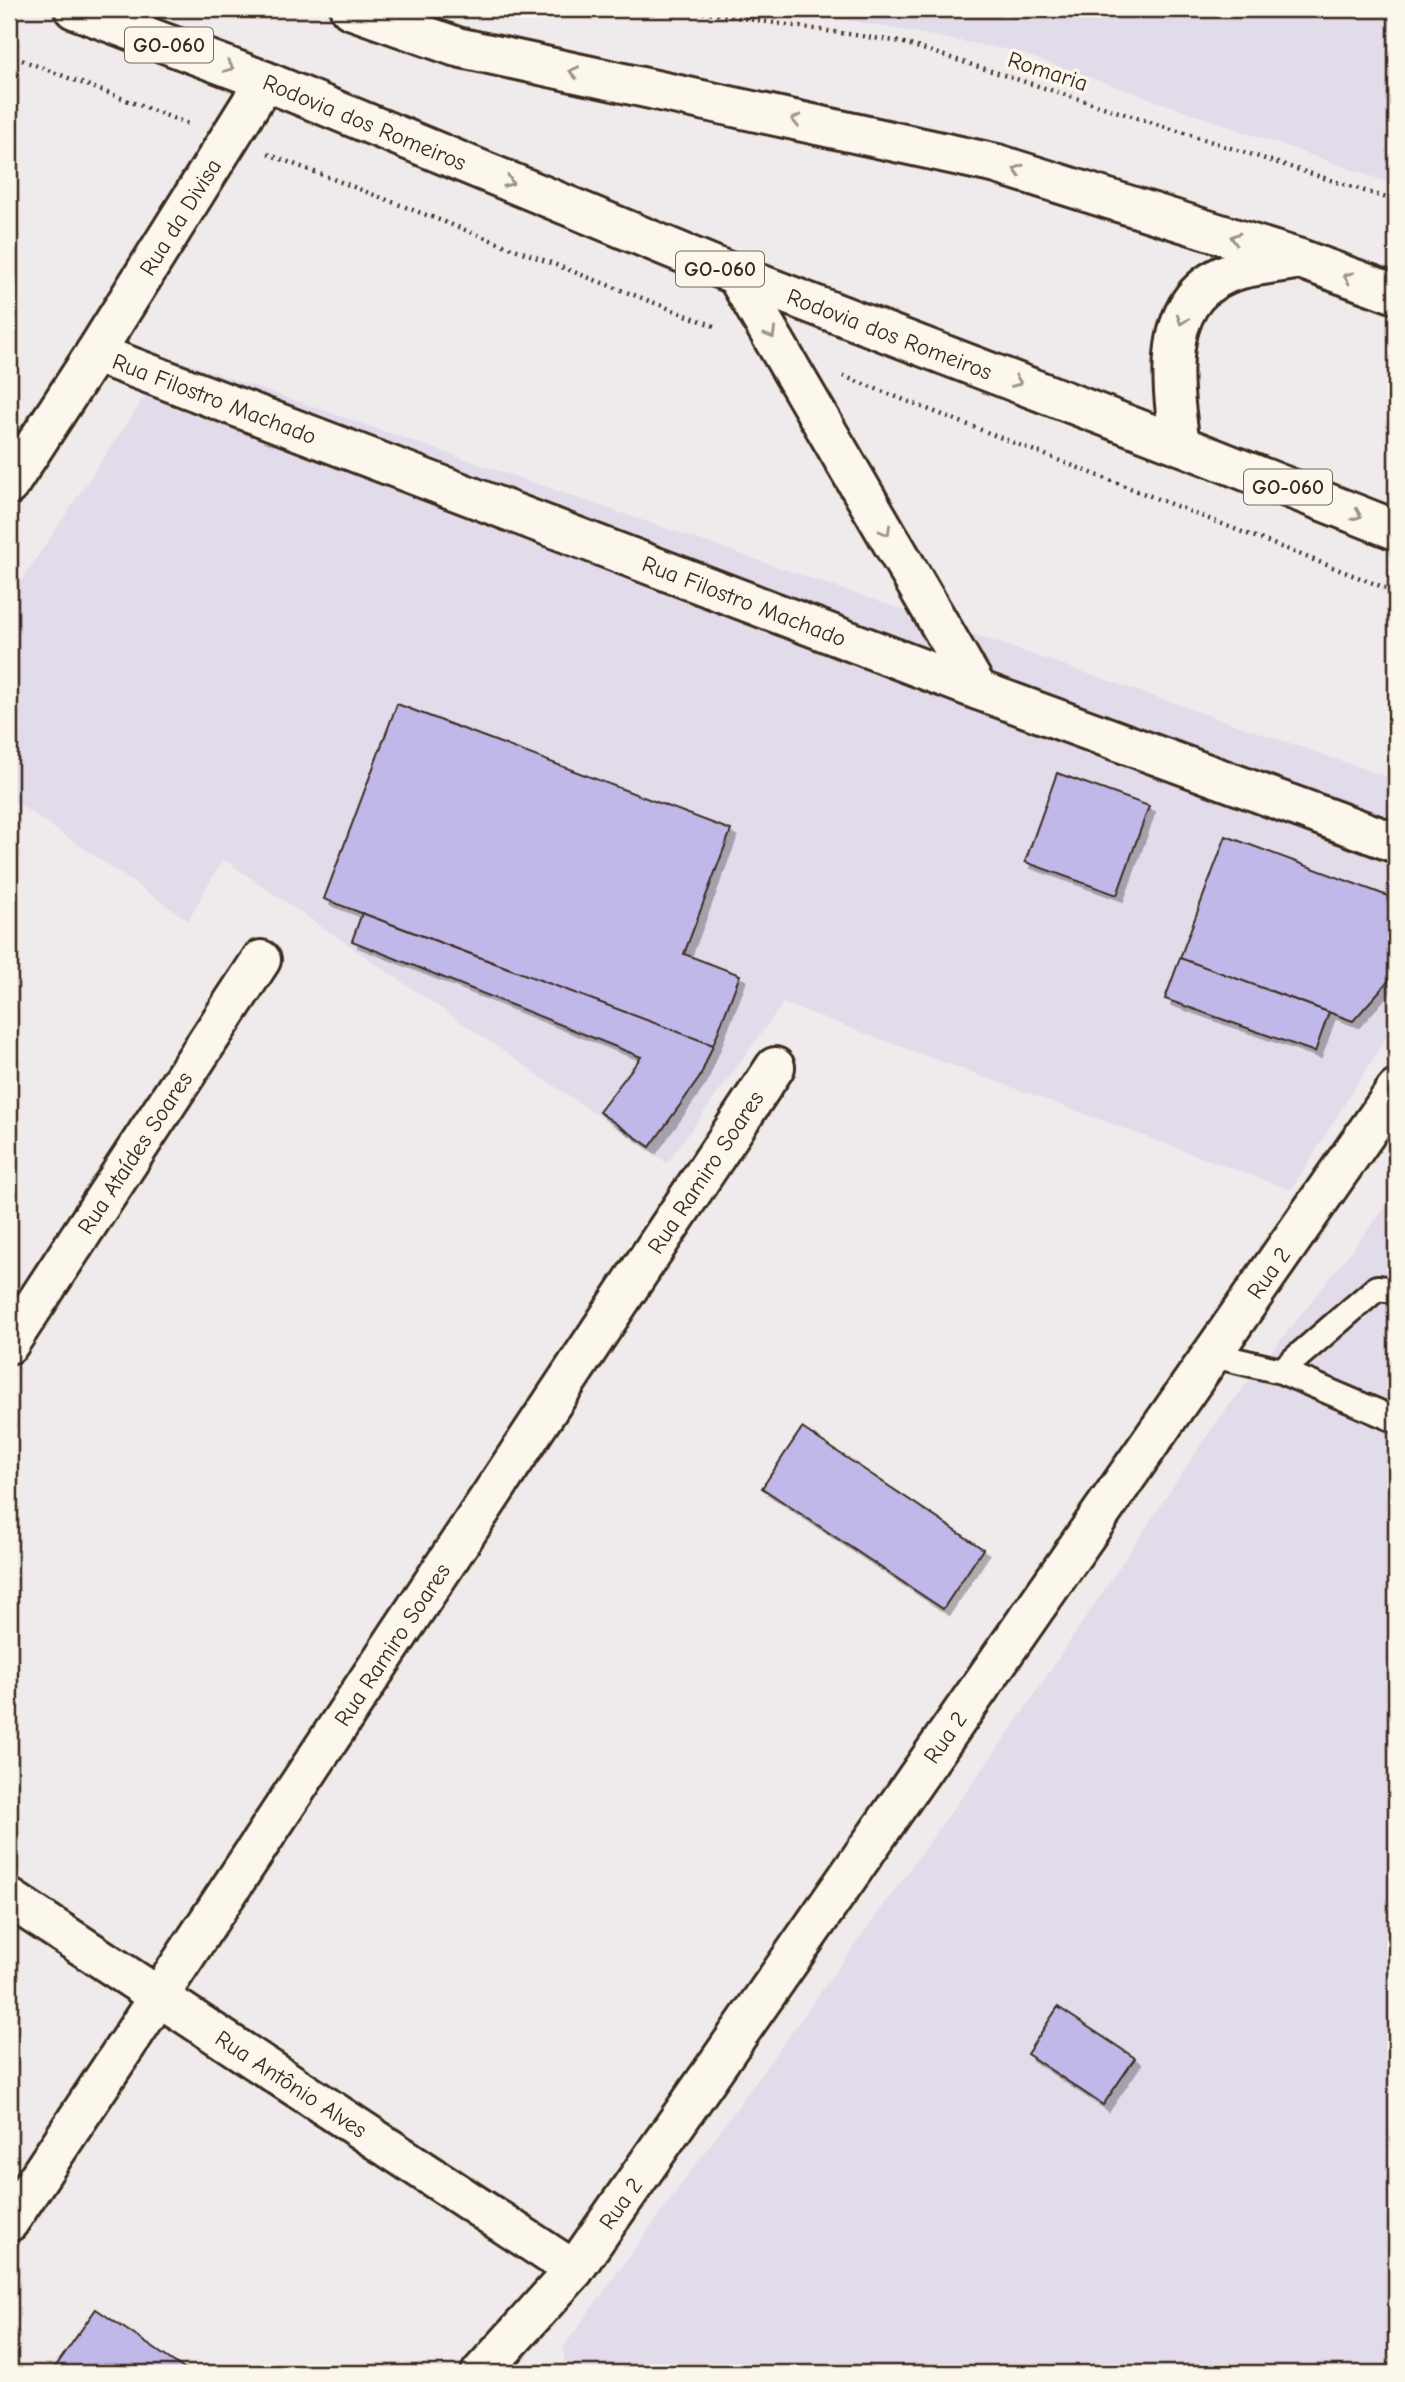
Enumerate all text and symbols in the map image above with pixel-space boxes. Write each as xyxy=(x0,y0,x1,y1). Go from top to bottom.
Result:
road number: GO-060 xyxy=(125,28,213,62)
street label: Romaria xyxy=(1004,46,1091,97)
one-way arrow xyxy=(223,59,235,73)
one-way arrow xyxy=(568,66,580,81)
street label: Rodovia dos Romeiros xyxy=(259,69,470,176)
one-way arrow xyxy=(790,114,802,129)
street label: Rua da Divisa xyxy=(134,154,227,281)
one-way arrow xyxy=(1013,164,1025,179)
one-way arrow xyxy=(502,173,514,187)
one-way arrow xyxy=(1230,232,1242,247)
road number: GO-060 xyxy=(676,252,764,286)
one-way arrow xyxy=(1343,271,1355,285)
street label: Rodovia dos Romeiros xyxy=(783,283,996,386)
one-way arrow xyxy=(1176,314,1190,326)
one-way arrow xyxy=(763,327,776,340)
street label: Rua Filostro Machado xyxy=(109,348,320,450)
one-way arrow xyxy=(1010,374,1022,388)
road number: GO-060 xyxy=(1244,470,1332,504)
one-way arrow xyxy=(1351,506,1363,520)
one-way arrow xyxy=(877,523,890,536)
street label: Rua Filostro Machado xyxy=(638,550,850,652)
street label: Rua Ataídes Soares xyxy=(72,1066,198,1239)
street label: Rua Ramiro Soares xyxy=(642,1086,770,1259)
street label: Rua 2 xyxy=(1242,1242,1296,1304)
street label: Rua Ramiro Soares xyxy=(329,1558,456,1731)
street label: Rua 2 xyxy=(918,1706,973,1769)
street label: Rua Antônio Alves xyxy=(210,2025,372,2144)
street label: Rua 2 xyxy=(593,2173,648,2235)

